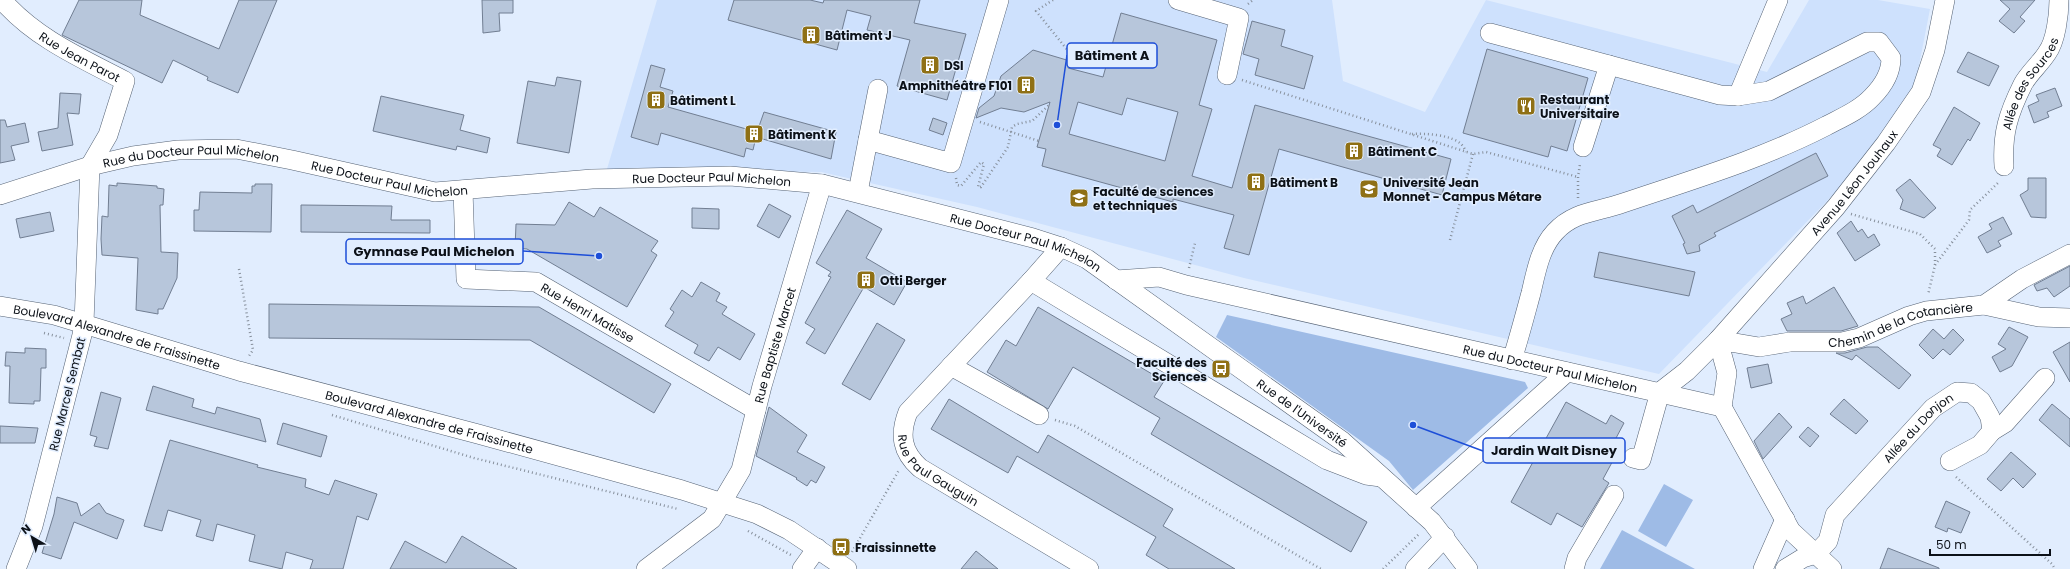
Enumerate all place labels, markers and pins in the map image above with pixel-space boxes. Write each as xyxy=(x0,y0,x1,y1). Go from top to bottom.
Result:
building icon: Bâtiment J xyxy=(800,24,822,46)
place label: Bâtiment J xyxy=(825,27,892,44)
callout: Bâtiment A xyxy=(1067,43,1157,68)
building icon: DSI xyxy=(919,54,941,76)
place label: DSI xyxy=(944,57,964,74)
building icon: Amphithéâtre F101 xyxy=(1015,74,1037,96)
place label: Amphithéâtre F101 xyxy=(899,77,1012,94)
building icon: Bâtiment L xyxy=(645,89,667,111)
place label: Restaurant Universitaire xyxy=(1540,91,1620,122)
place label: Bâtiment L xyxy=(670,92,736,109)
restaurant icon: Restaurant Universitaire xyxy=(1515,95,1537,117)
building icon: Bâtiment K xyxy=(743,123,765,145)
place label: Bâtiment K xyxy=(768,126,837,143)
building icon: Bâtiment C xyxy=(1343,140,1365,162)
place label: Bâtiment C xyxy=(1368,143,1437,160)
building icon: Bâtiment B xyxy=(1245,171,1267,193)
place label: Bâtiment B xyxy=(1270,174,1338,191)
place label: Université Jean Monnet - Campus Métare xyxy=(1383,174,1542,205)
school or university icon: Université Jean Monnet - Campus Métare xyxy=(1358,178,1380,200)
place label: Faculté de sciences et techniques xyxy=(1093,183,1214,214)
school or university icon: Faculté de sciences et techniques xyxy=(1068,187,1090,209)
callout: Gymnase Paul Michelon xyxy=(346,239,523,264)
building icon: Otti Berger xyxy=(855,269,877,291)
place label: Otti Berger xyxy=(880,272,946,289)
place label: Faculté des Sciences xyxy=(1136,354,1207,385)
bus stop icon: Faculté des Sciences xyxy=(1210,358,1232,380)
callout: Jardin Walt Disney xyxy=(1483,438,1625,463)
bus stop icon: Fraissinnette xyxy=(830,536,852,558)
place label: Fraissinnette xyxy=(855,539,937,556)

